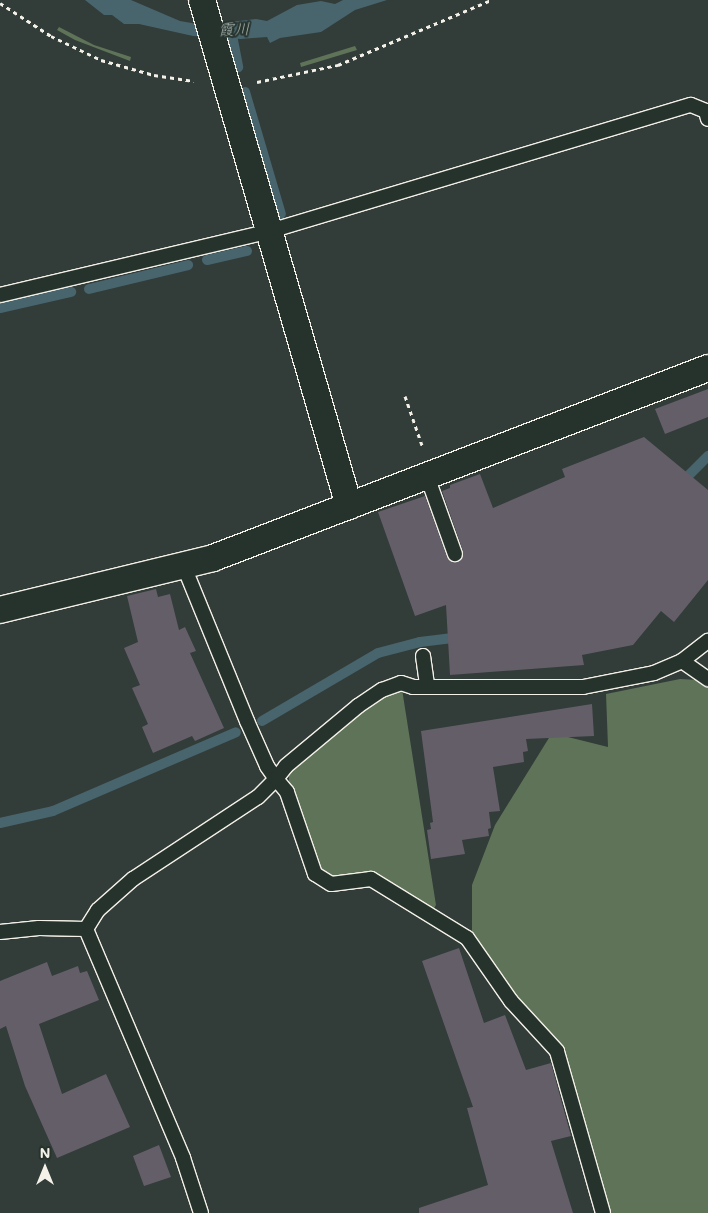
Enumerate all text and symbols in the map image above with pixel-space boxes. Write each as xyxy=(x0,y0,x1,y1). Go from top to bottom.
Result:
water label: 霞川 xyxy=(218,19,250,39)
north arrow xyxy=(20,1143,70,1193)
text: N xyxy=(40,1143,50,1162)

